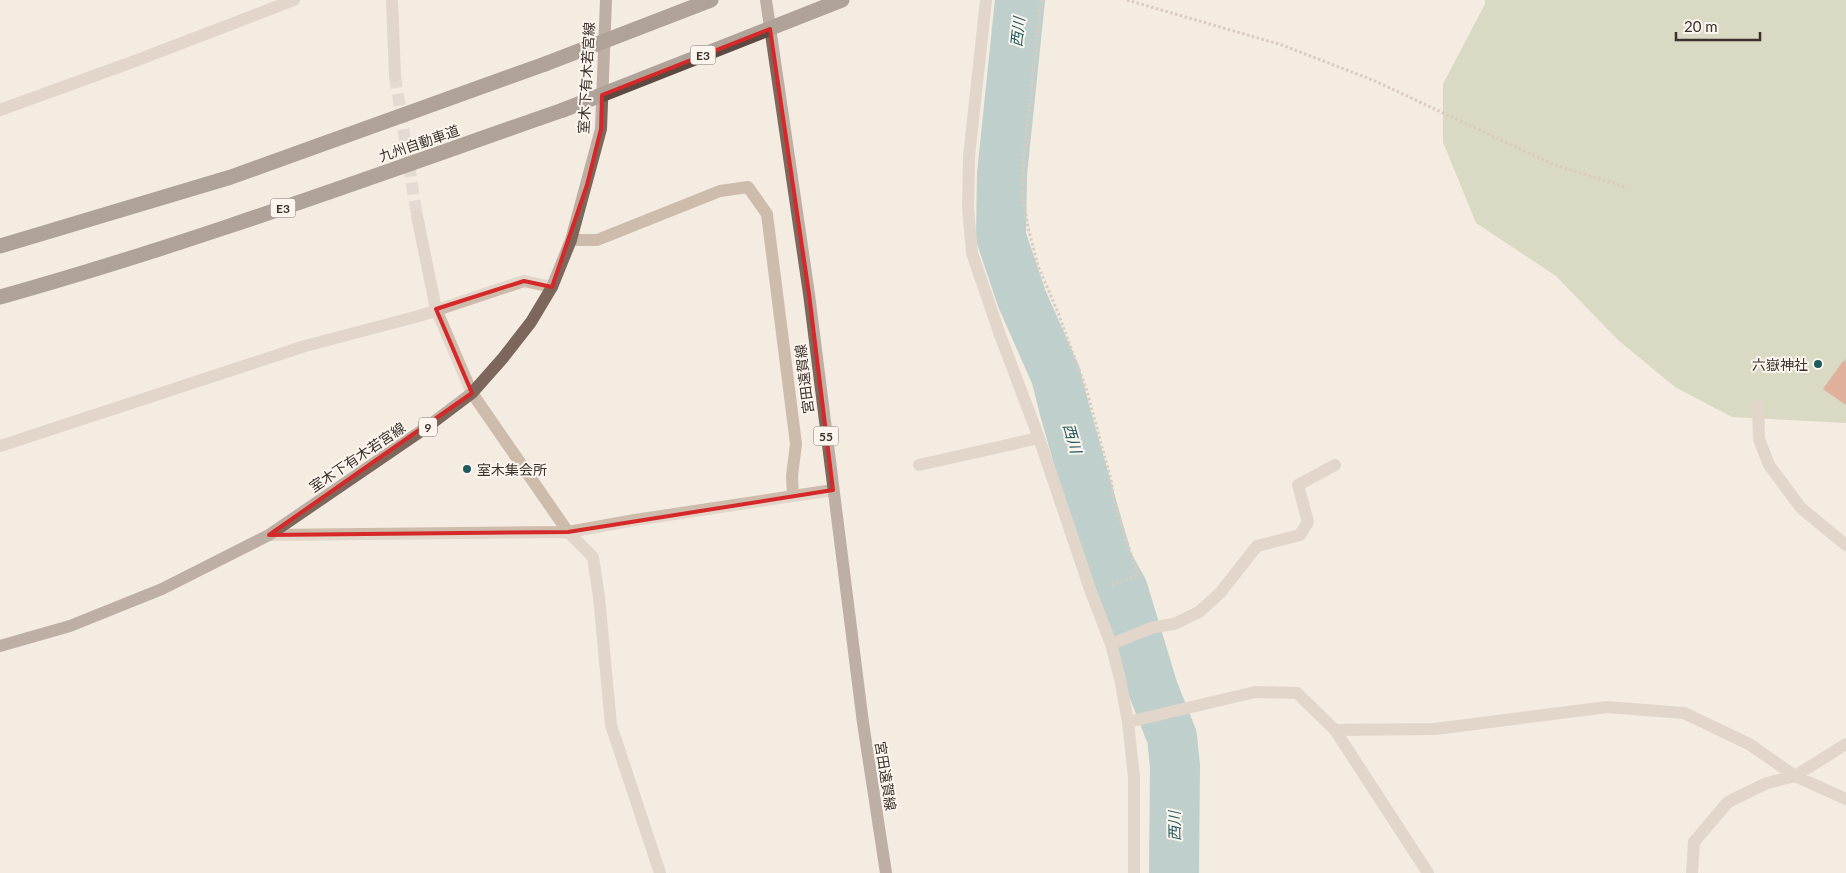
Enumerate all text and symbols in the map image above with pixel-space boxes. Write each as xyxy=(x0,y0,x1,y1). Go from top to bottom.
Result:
scale bar xyxy=(1676,10,1760,42)
water label: 西川 xyxy=(1006,14,1028,48)
text: 20 m xyxy=(1684,17,1718,35)
street label: 室木下有木若宮線 xyxy=(575,22,597,134)
road number: E3 xyxy=(690,46,716,64)
street label: 九州自動車道 xyxy=(377,121,461,165)
road number: E3 xyxy=(270,198,296,218)
street label: 宮田遠賀線 xyxy=(791,343,817,415)
place label: 六嶽神社 xyxy=(1752,356,1808,373)
marker: 六嶽神社 xyxy=(1812,358,1824,370)
road number: 9 xyxy=(419,418,437,437)
street label: 室木下有木若宮線 xyxy=(306,419,408,495)
water label: 西川 xyxy=(1060,421,1086,457)
road number: 55 xyxy=(814,426,838,446)
place label: 室木集会所 xyxy=(477,461,547,478)
marker: 室木集会所 xyxy=(461,463,473,475)
street label: 宮田遠賀線 xyxy=(872,740,900,812)
water label: 西川 xyxy=(1165,809,1183,841)

